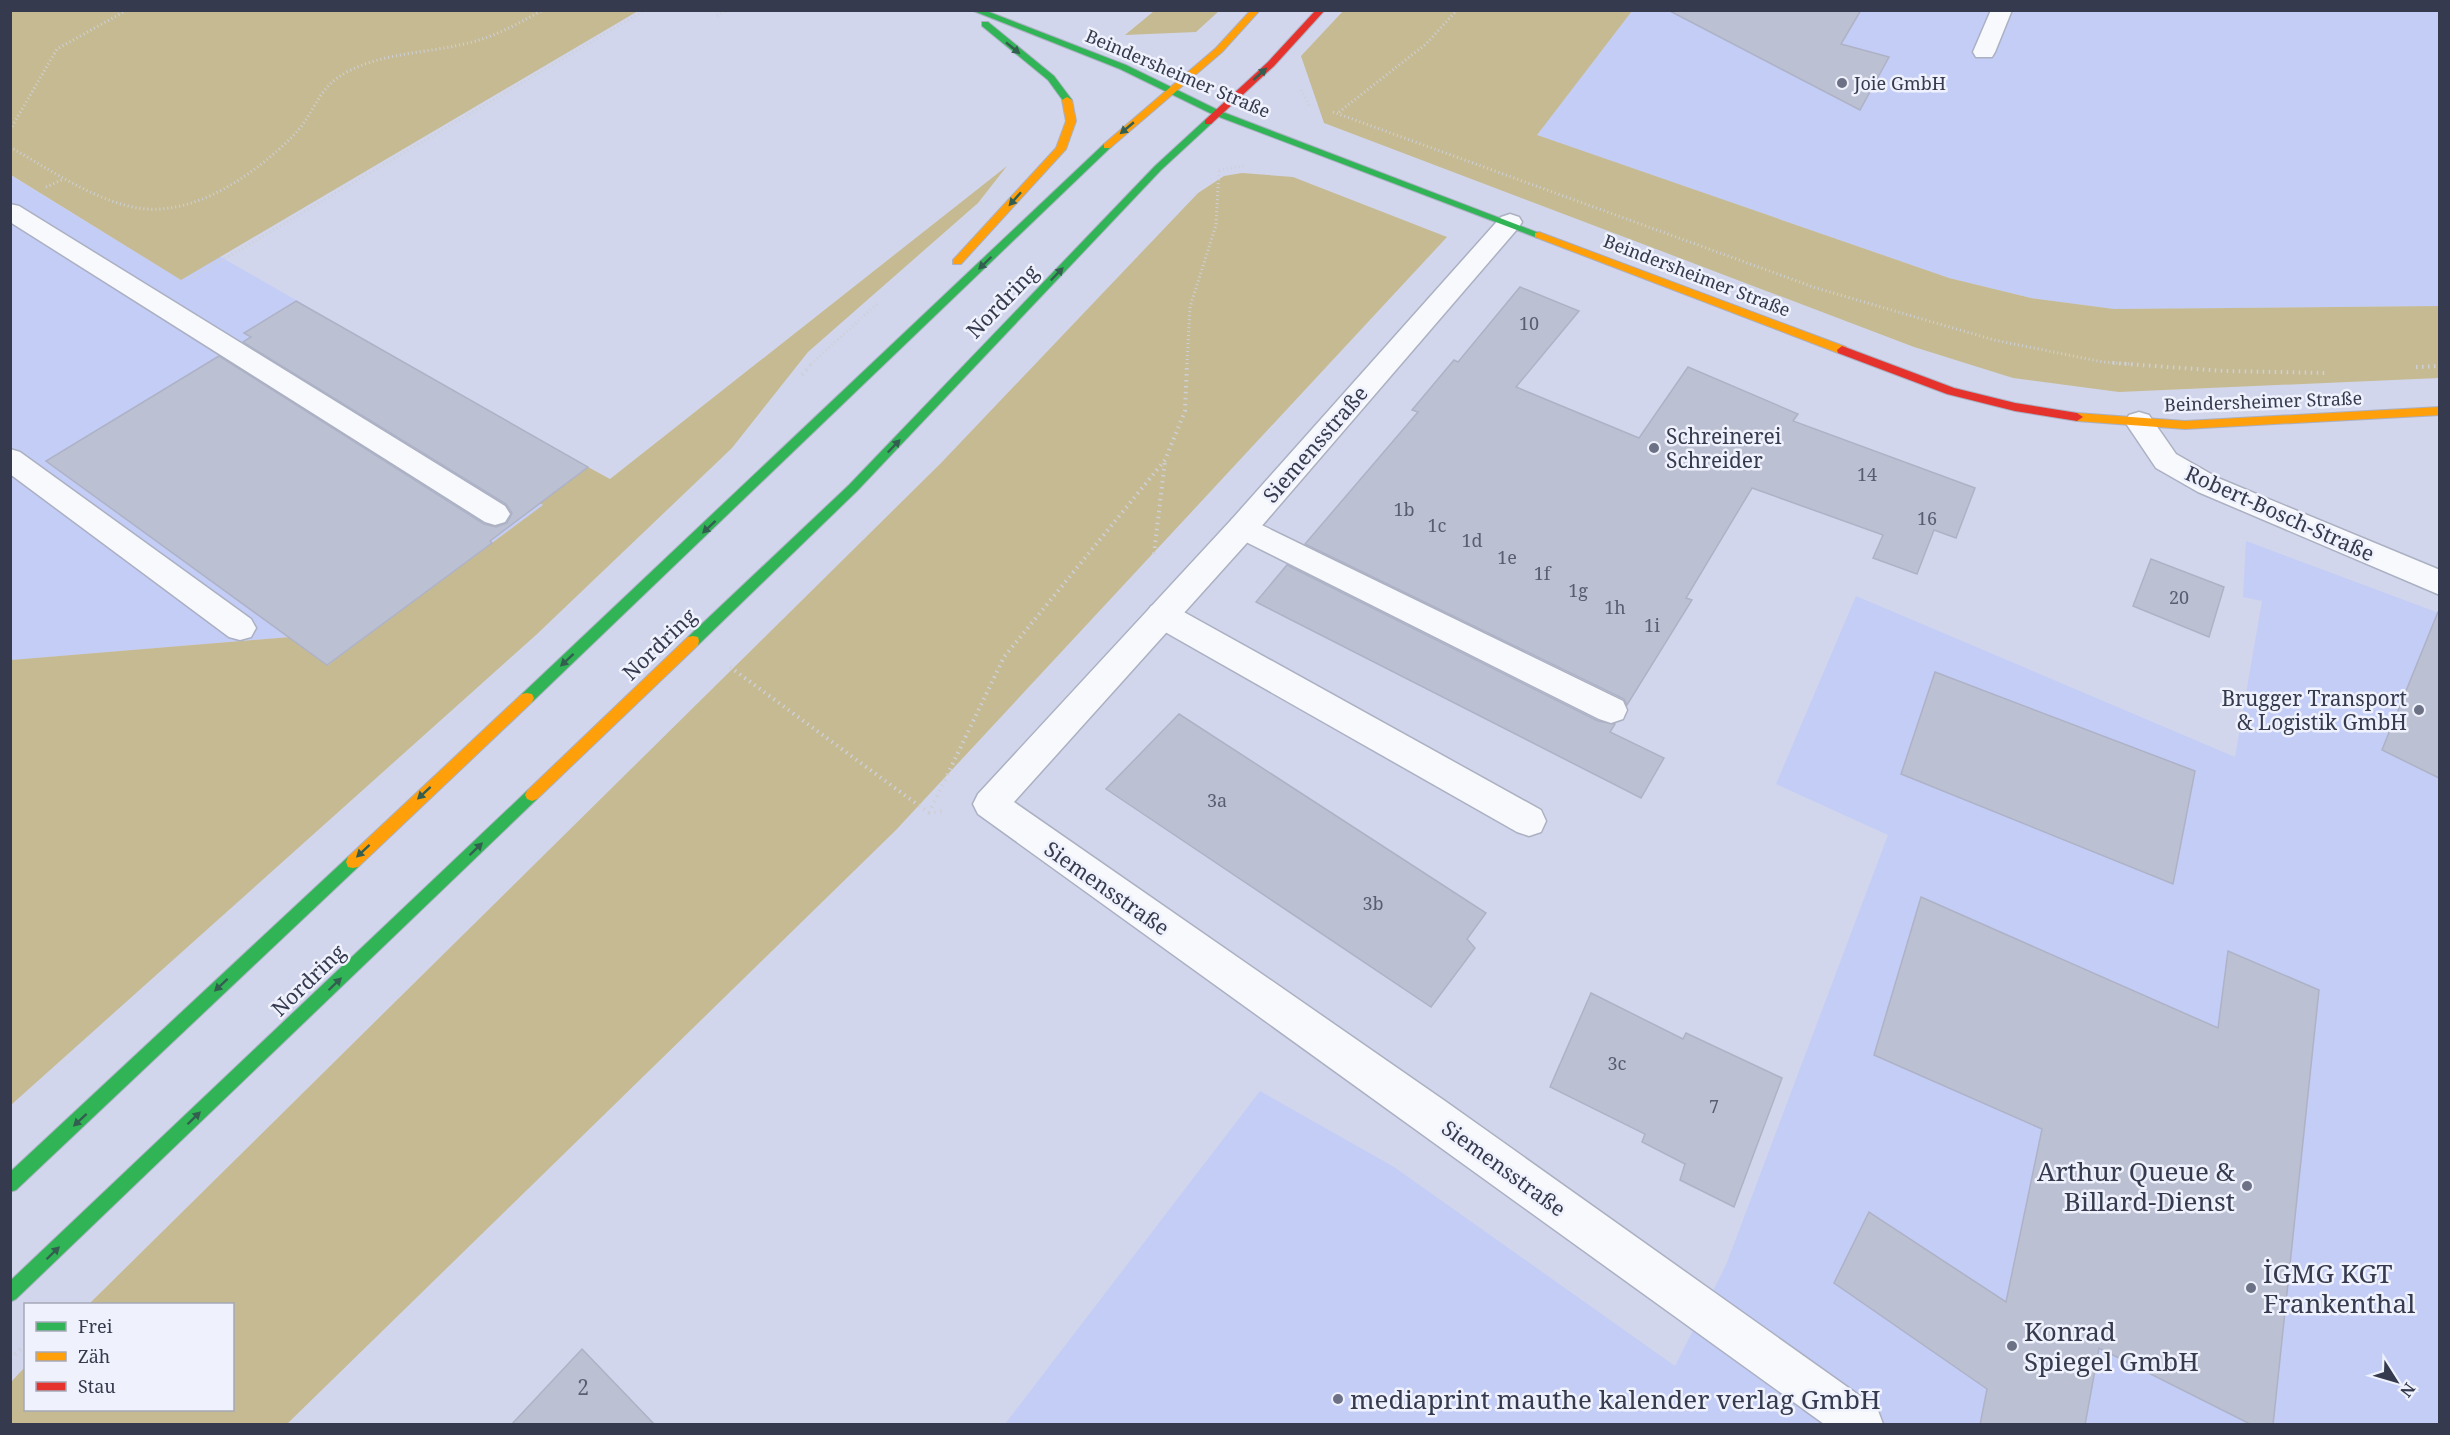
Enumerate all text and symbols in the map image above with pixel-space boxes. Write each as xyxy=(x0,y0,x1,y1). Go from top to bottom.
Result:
street label: Beindersheimer Straße xyxy=(1082,23,1274,123)
one-way arrow xyxy=(1006,41,1021,53)
one-way arrow xyxy=(1253,67,1268,81)
place label: Joie GmbH xyxy=(1853,71,1946,95)
marker: Joie GmbH xyxy=(1835,76,1849,90)
one-way arrow xyxy=(1119,122,1135,135)
one-way arrow xyxy=(1009,191,1022,206)
street label: Beindersheimer Straße xyxy=(1600,228,1794,322)
one-way arrow xyxy=(978,256,993,270)
street label: Nordring xyxy=(960,258,1045,344)
one-way arrow xyxy=(1050,267,1063,282)
house number: 10 xyxy=(1519,311,1539,335)
street label: Siemensstraße xyxy=(1256,380,1374,508)
street label: Beindersheimer Straße xyxy=(2163,386,2363,416)
place label: Schreinerei Schreider xyxy=(1666,422,1782,474)
one-way arrow xyxy=(886,439,900,453)
marker: Schreinerei Schreider xyxy=(1647,441,1661,455)
street label: Robert-Bosch-Straße xyxy=(2181,459,2379,567)
house number: 14 xyxy=(1857,462,1877,486)
house number: 1b xyxy=(1393,497,1415,521)
house number: 16 xyxy=(1917,506,1937,530)
house number: 1c xyxy=(1428,513,1447,537)
one-way arrow xyxy=(702,520,717,534)
house number: 1d xyxy=(1461,528,1483,552)
house number: 1e xyxy=(1497,545,1517,569)
house number: 1f xyxy=(1534,561,1552,585)
house number: 1g xyxy=(1568,578,1588,602)
house number: 20 xyxy=(2169,585,2189,609)
house number: 1h xyxy=(1604,595,1626,619)
street label: Nordring xyxy=(616,601,702,686)
house number: 1i xyxy=(1644,613,1660,637)
one-way arrow xyxy=(560,653,575,666)
place label: Brugger Transport & Logistik GmbH xyxy=(2221,684,2407,736)
marker: Brugger Transport & Logistik GmbH xyxy=(2412,703,2426,717)
one-way arrow xyxy=(417,786,432,800)
house number: 3a xyxy=(1207,788,1227,812)
street label: Siemensstraße xyxy=(1039,835,1175,941)
one-way arrow xyxy=(468,842,483,856)
one-way arrow xyxy=(356,844,370,858)
house number: 3b xyxy=(1362,891,1384,915)
street label: Nordring xyxy=(265,937,351,1022)
one-way arrow xyxy=(327,977,341,991)
one-way arrow xyxy=(215,978,229,992)
house number: 3c xyxy=(1608,1051,1627,1075)
house number: 7 xyxy=(1709,1094,1719,1118)
one-way arrow xyxy=(73,1112,87,1126)
one-way arrow xyxy=(186,1112,200,1126)
street label: Siemensstraße xyxy=(1437,1114,1571,1222)
place label: Arthur Queue & Billard-Dienst xyxy=(2037,1153,2236,1219)
marker: Arthur Queue & Billard-Dienst xyxy=(2240,1179,2254,1193)
one-way arrow xyxy=(45,1246,60,1260)
place label: İGMG KGT Frankenthal xyxy=(2263,1255,2415,1321)
marker: İGMG KGT Frankenthal xyxy=(2244,1281,2258,1295)
legend xyxy=(24,1303,234,1411)
place label: Konrad Spiegel GmbH xyxy=(2024,1313,2199,1379)
text: Frei xyxy=(78,1314,113,1338)
marker: Konrad Spiegel GmbH xyxy=(2005,1339,2019,1353)
text: Zäh xyxy=(78,1344,110,1368)
north arrow xyxy=(2366,1351,2426,1411)
house number: 2 xyxy=(577,1373,589,1401)
text: Stau xyxy=(78,1374,116,1398)
text: N xyxy=(2395,1378,2421,1402)
place label: mediaprint mauthe kalender verlag GmbH xyxy=(1350,1381,1881,1417)
marker: mediaprint mauthe kalender verlag GmbH xyxy=(1331,1392,1345,1406)

